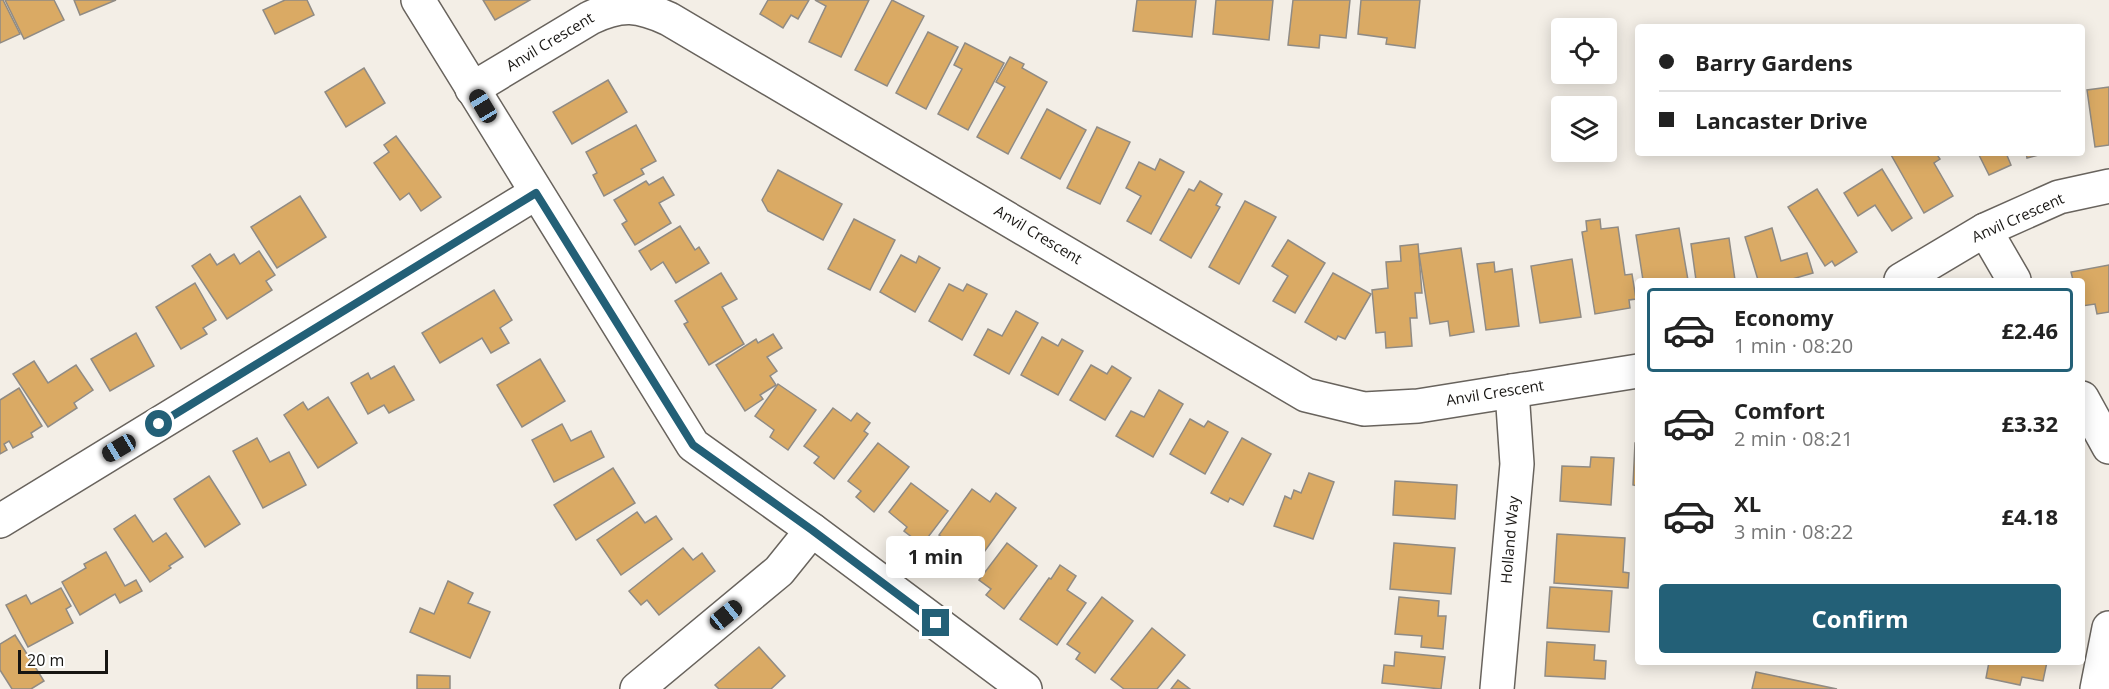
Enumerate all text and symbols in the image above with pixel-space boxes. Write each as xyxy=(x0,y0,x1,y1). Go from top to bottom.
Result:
street label: Anvil Crescent xyxy=(502,7,597,75)
map controls xyxy=(1551,18,1617,162)
button: locate xyxy=(1551,18,1617,84)
text: Barry Gardens xyxy=(1695,47,1853,77)
car xyxy=(466,86,500,126)
button: layers xyxy=(1551,96,1617,162)
text: Lancaster Drive xyxy=(1695,105,1867,135)
street label: Anvil Crescent xyxy=(1968,188,2067,246)
street label: Anvil Crescent xyxy=(991,200,1086,268)
text: Economy xyxy=(1734,302,1833,332)
icon: car xyxy=(1662,303,1716,357)
text: £2.46 xyxy=(2001,315,2058,345)
text: 1 min · 08:20 xyxy=(1734,332,1853,359)
street label: Anvil Crescent xyxy=(1444,374,1545,410)
text: Comfort xyxy=(1734,395,1825,425)
icon: car xyxy=(1662,396,1716,450)
text: £3.32 xyxy=(2001,408,2058,438)
route start xyxy=(145,410,172,437)
text: 2 min · 08:21 xyxy=(1734,425,1853,452)
car xyxy=(99,431,139,465)
text: XL xyxy=(1734,488,1761,518)
icon: car xyxy=(1662,489,1716,543)
street label: Holland Way xyxy=(1495,495,1523,585)
text: £4.18 xyxy=(2001,501,2058,531)
text: 3 min · 08:22 xyxy=(1734,518,1853,545)
callout: 1 min xyxy=(886,536,986,578)
text: 1 min xyxy=(908,543,963,570)
button: Confirm xyxy=(1659,584,2061,653)
car xyxy=(706,597,746,633)
route end xyxy=(922,609,949,636)
scale bar xyxy=(18,647,108,674)
text: 20 m xyxy=(27,649,64,671)

